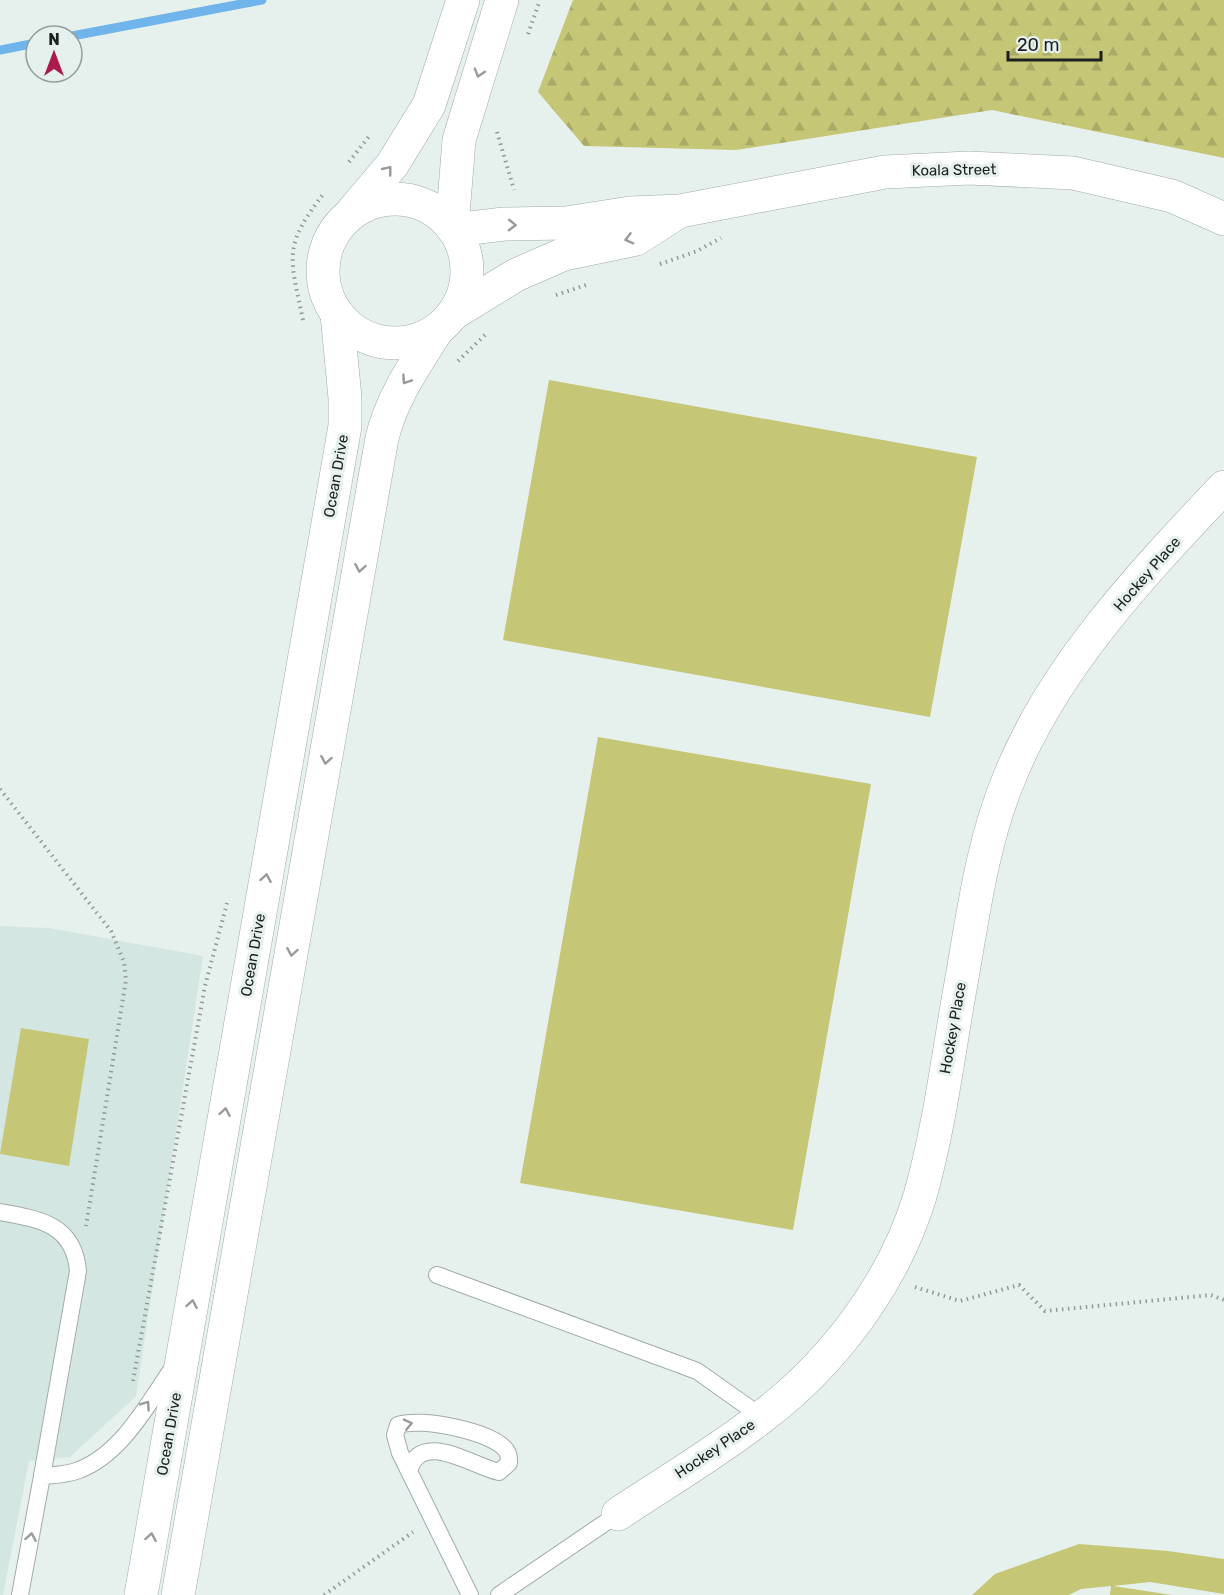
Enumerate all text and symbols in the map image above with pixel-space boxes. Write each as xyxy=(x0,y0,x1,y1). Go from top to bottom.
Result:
north arrow xyxy=(24,24,84,84)
scale bar xyxy=(1008,24,1101,62)
text: N xyxy=(48,30,60,49)
text: 20 m xyxy=(1017,34,1059,56)
one-way arrow xyxy=(474,67,486,78)
street label: Koala Street xyxy=(912,160,996,180)
one-way arrow xyxy=(380,166,391,177)
one-way arrow xyxy=(508,219,517,231)
one-way arrow xyxy=(624,232,634,245)
one-way arrow xyxy=(402,373,413,384)
street label: Ocean Drive xyxy=(320,433,352,519)
street label: Hockey Place xyxy=(1110,533,1184,615)
one-way arrow xyxy=(354,563,367,573)
one-way arrow xyxy=(320,755,333,765)
one-way arrow xyxy=(259,874,272,884)
street label: Ocean Drive xyxy=(237,912,269,998)
one-way arrow xyxy=(286,947,299,957)
street label: Hockey Place xyxy=(936,981,970,1075)
one-way arrow xyxy=(219,1107,231,1116)
one-way arrow xyxy=(185,1299,198,1309)
street label: Ocean Drive xyxy=(153,1391,185,1477)
one-way arrow xyxy=(139,1401,150,1412)
street label: Hockey Place xyxy=(671,1416,759,1482)
one-way arrow xyxy=(403,1418,413,1431)
one-way arrow xyxy=(24,1533,37,1543)
one-way arrow xyxy=(145,1533,157,1542)

